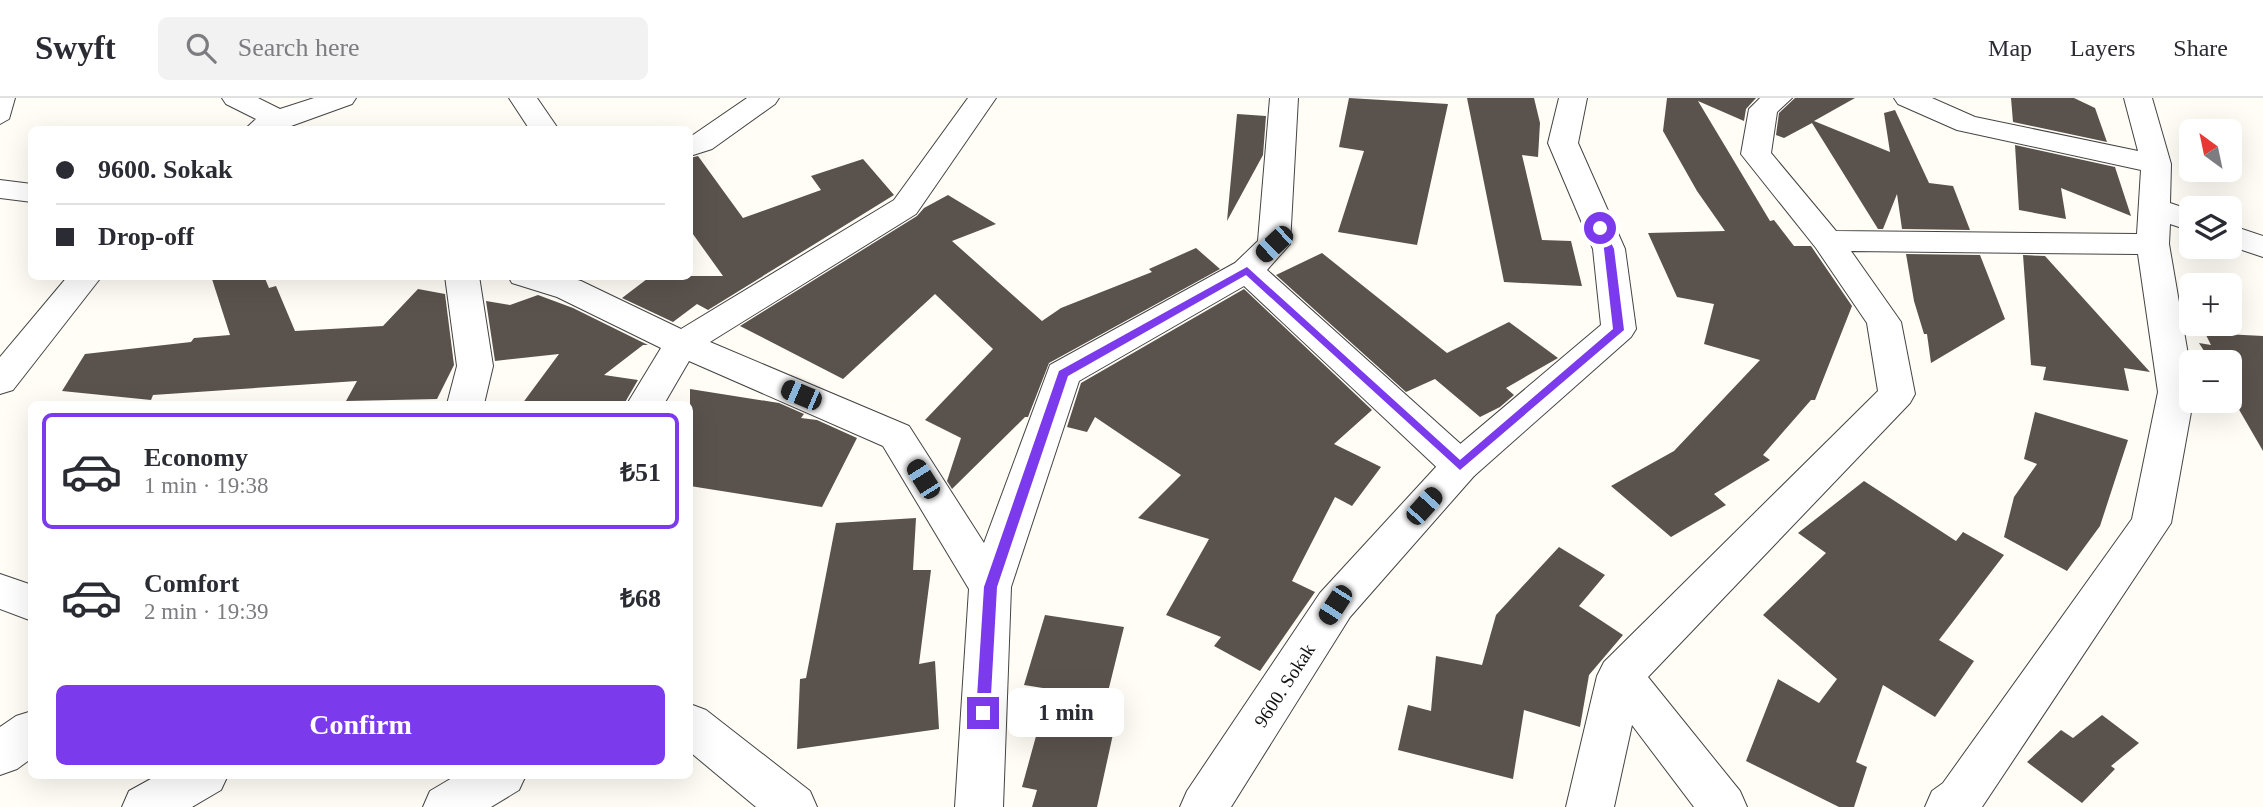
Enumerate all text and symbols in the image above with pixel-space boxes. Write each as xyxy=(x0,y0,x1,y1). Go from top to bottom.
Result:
search box xyxy=(158,17,648,80)
icon: search xyxy=(182,29,220,67)
text: Swyft xyxy=(35,30,116,66)
text: Search here xyxy=(238,33,360,62)
text: Map xyxy=(1988,35,2032,61)
text: Layers xyxy=(2070,35,2135,61)
text: Share xyxy=(2173,35,2228,61)
north arrow xyxy=(2179,119,2242,182)
map controls xyxy=(2179,119,2242,413)
text: 9600. Sokak xyxy=(98,155,232,184)
button: layers xyxy=(2179,196,2242,259)
route start xyxy=(1584,212,1616,244)
text: Drop-off xyxy=(98,222,194,251)
car xyxy=(1252,222,1297,266)
button: + xyxy=(2179,273,2242,336)
button: − xyxy=(2179,350,2242,413)
car xyxy=(778,377,825,413)
icon: car xyxy=(60,440,123,503)
text: Economy xyxy=(144,443,248,472)
car xyxy=(903,456,944,502)
text: ₺51 xyxy=(620,458,661,487)
text: 1 min · 19:38 xyxy=(144,473,269,498)
car xyxy=(1403,483,1446,529)
icon: car xyxy=(60,566,123,629)
text: Comfort xyxy=(144,569,239,598)
car xyxy=(1315,582,1356,628)
text: ₺68 xyxy=(620,584,661,613)
text: 2 min · 19:39 xyxy=(144,599,269,624)
street label: 9600. Sokak xyxy=(1250,639,1319,731)
button: Confirm xyxy=(56,685,665,765)
callout: 1 min xyxy=(1007,688,1123,738)
route end xyxy=(967,697,999,729)
text: 1 min xyxy=(1038,700,1094,725)

